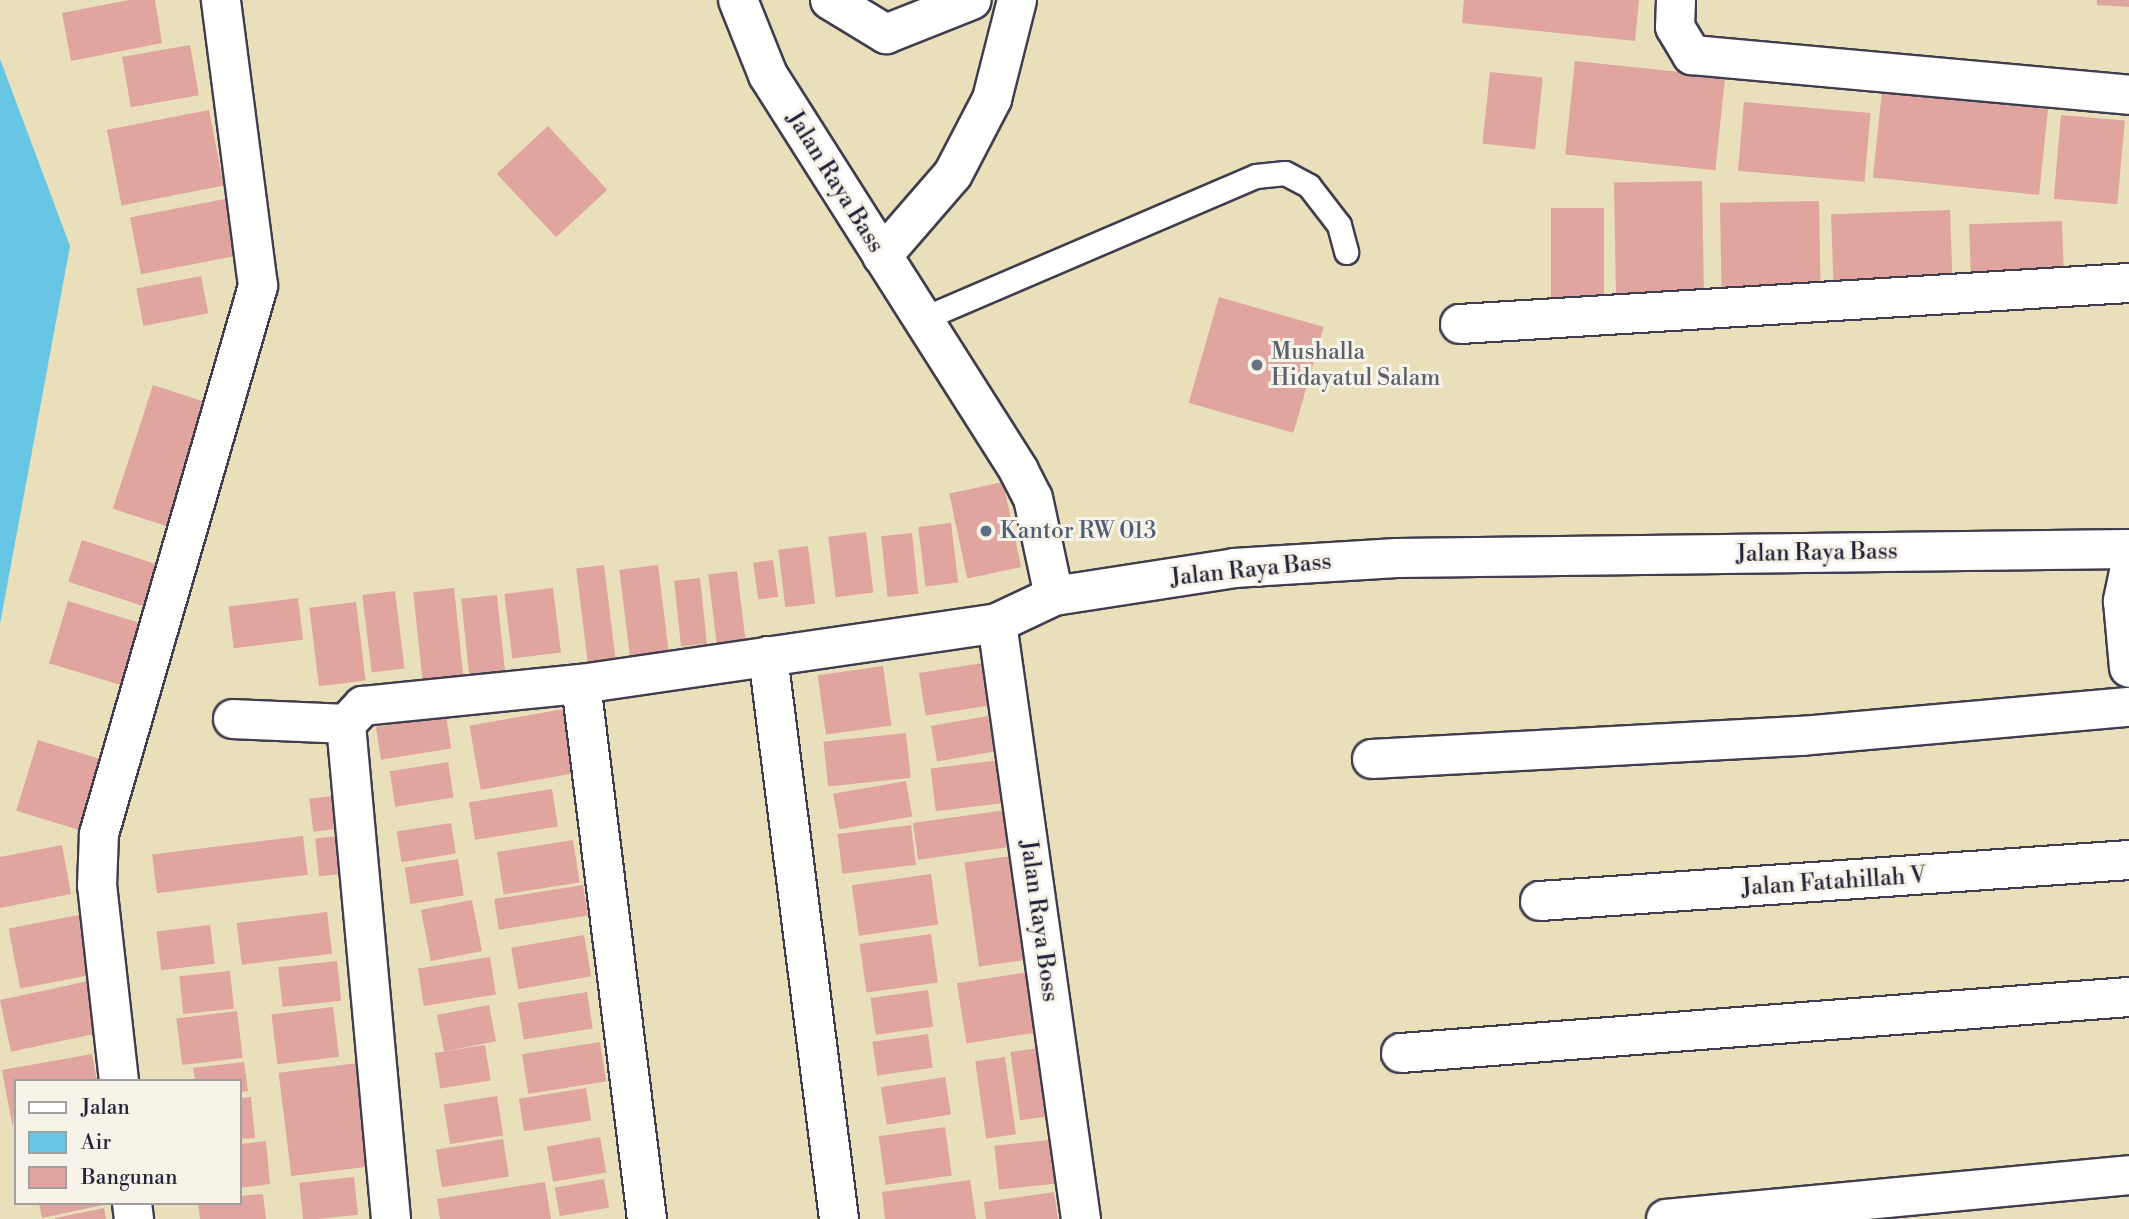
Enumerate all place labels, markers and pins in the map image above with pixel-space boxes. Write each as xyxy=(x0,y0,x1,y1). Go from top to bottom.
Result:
place label: Mushalla Hidayatul Salam xyxy=(1271,338,1440,392)
marker: Mushalla Hidayatul Salam xyxy=(1249,357,1265,373)
place label: Kantor RW 013 xyxy=(1000,517,1156,545)
marker: Kantor RW 013 xyxy=(978,523,994,539)

